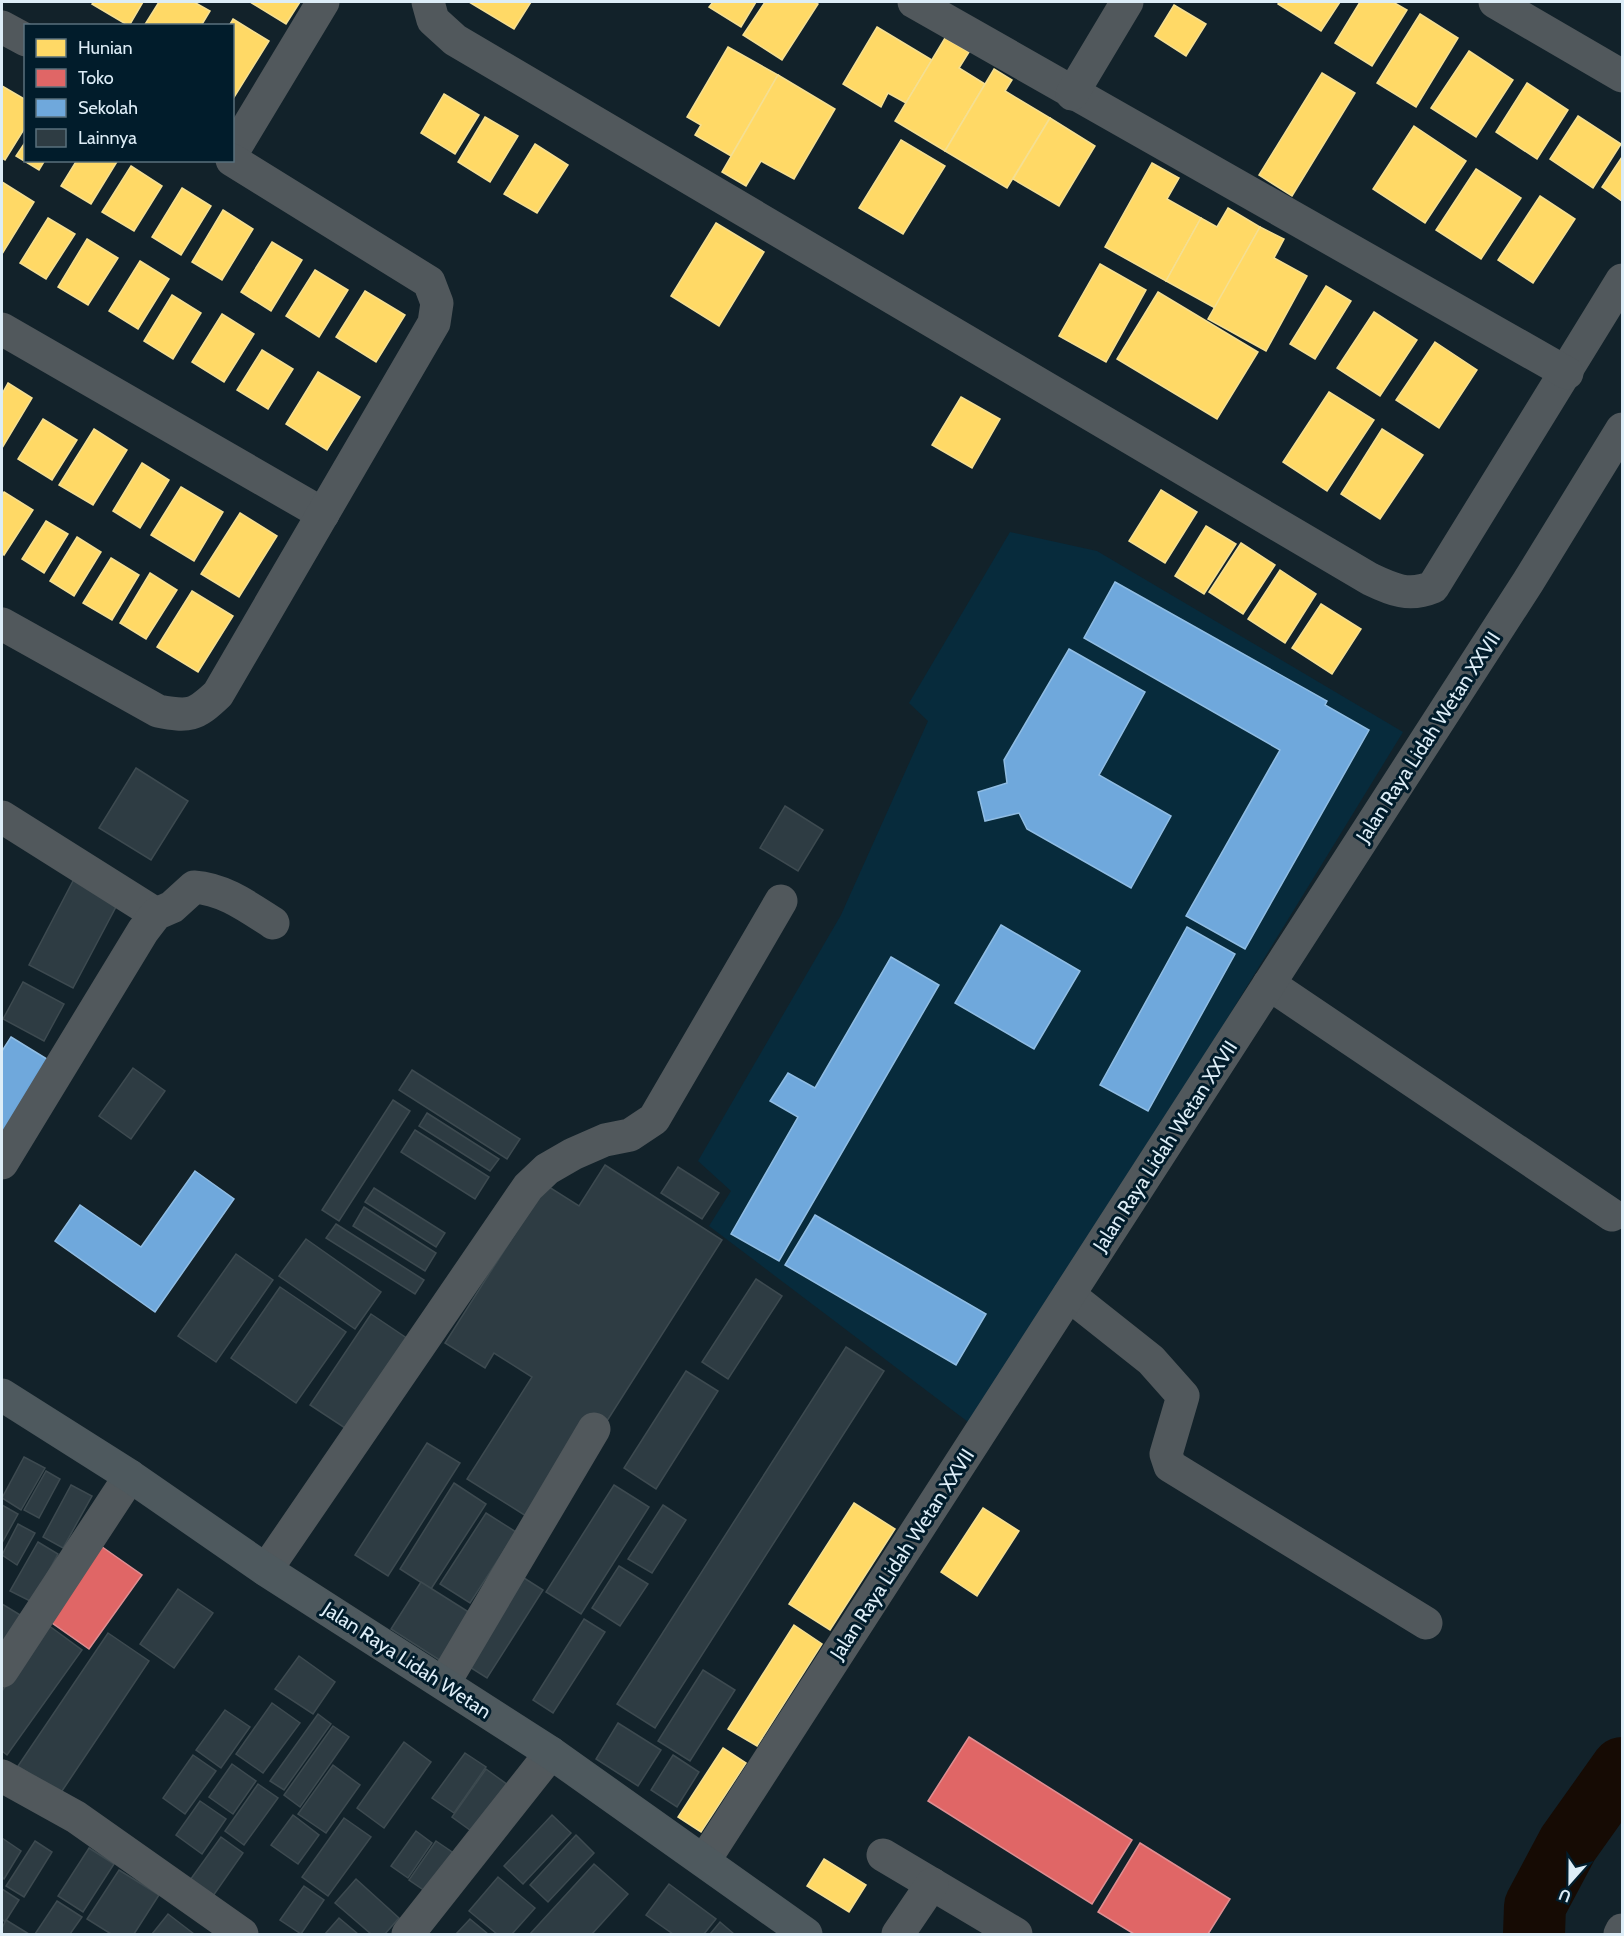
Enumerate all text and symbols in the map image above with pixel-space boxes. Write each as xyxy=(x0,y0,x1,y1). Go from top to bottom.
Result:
legend xyxy=(24,24,234,162)
text: Hunian xyxy=(78,37,133,59)
text: Toko xyxy=(78,67,114,89)
text: Sekolah xyxy=(78,97,138,119)
text: Lainnya xyxy=(78,127,137,149)
street label: Jalan Raya Lidah Wetan XXVII xyxy=(1350,627,1505,848)
street label: Jalan Raya Lidah Wetan XXVII xyxy=(1087,1036,1242,1257)
street label: Jalan Raya Lidah Wetan XXVII xyxy=(824,1444,979,1665)
street label: Jalan Raya Lidah Wetan xyxy=(317,1596,496,1723)
north arrow xyxy=(1540,1852,1600,1912)
text: U xyxy=(1556,1885,1574,1906)

